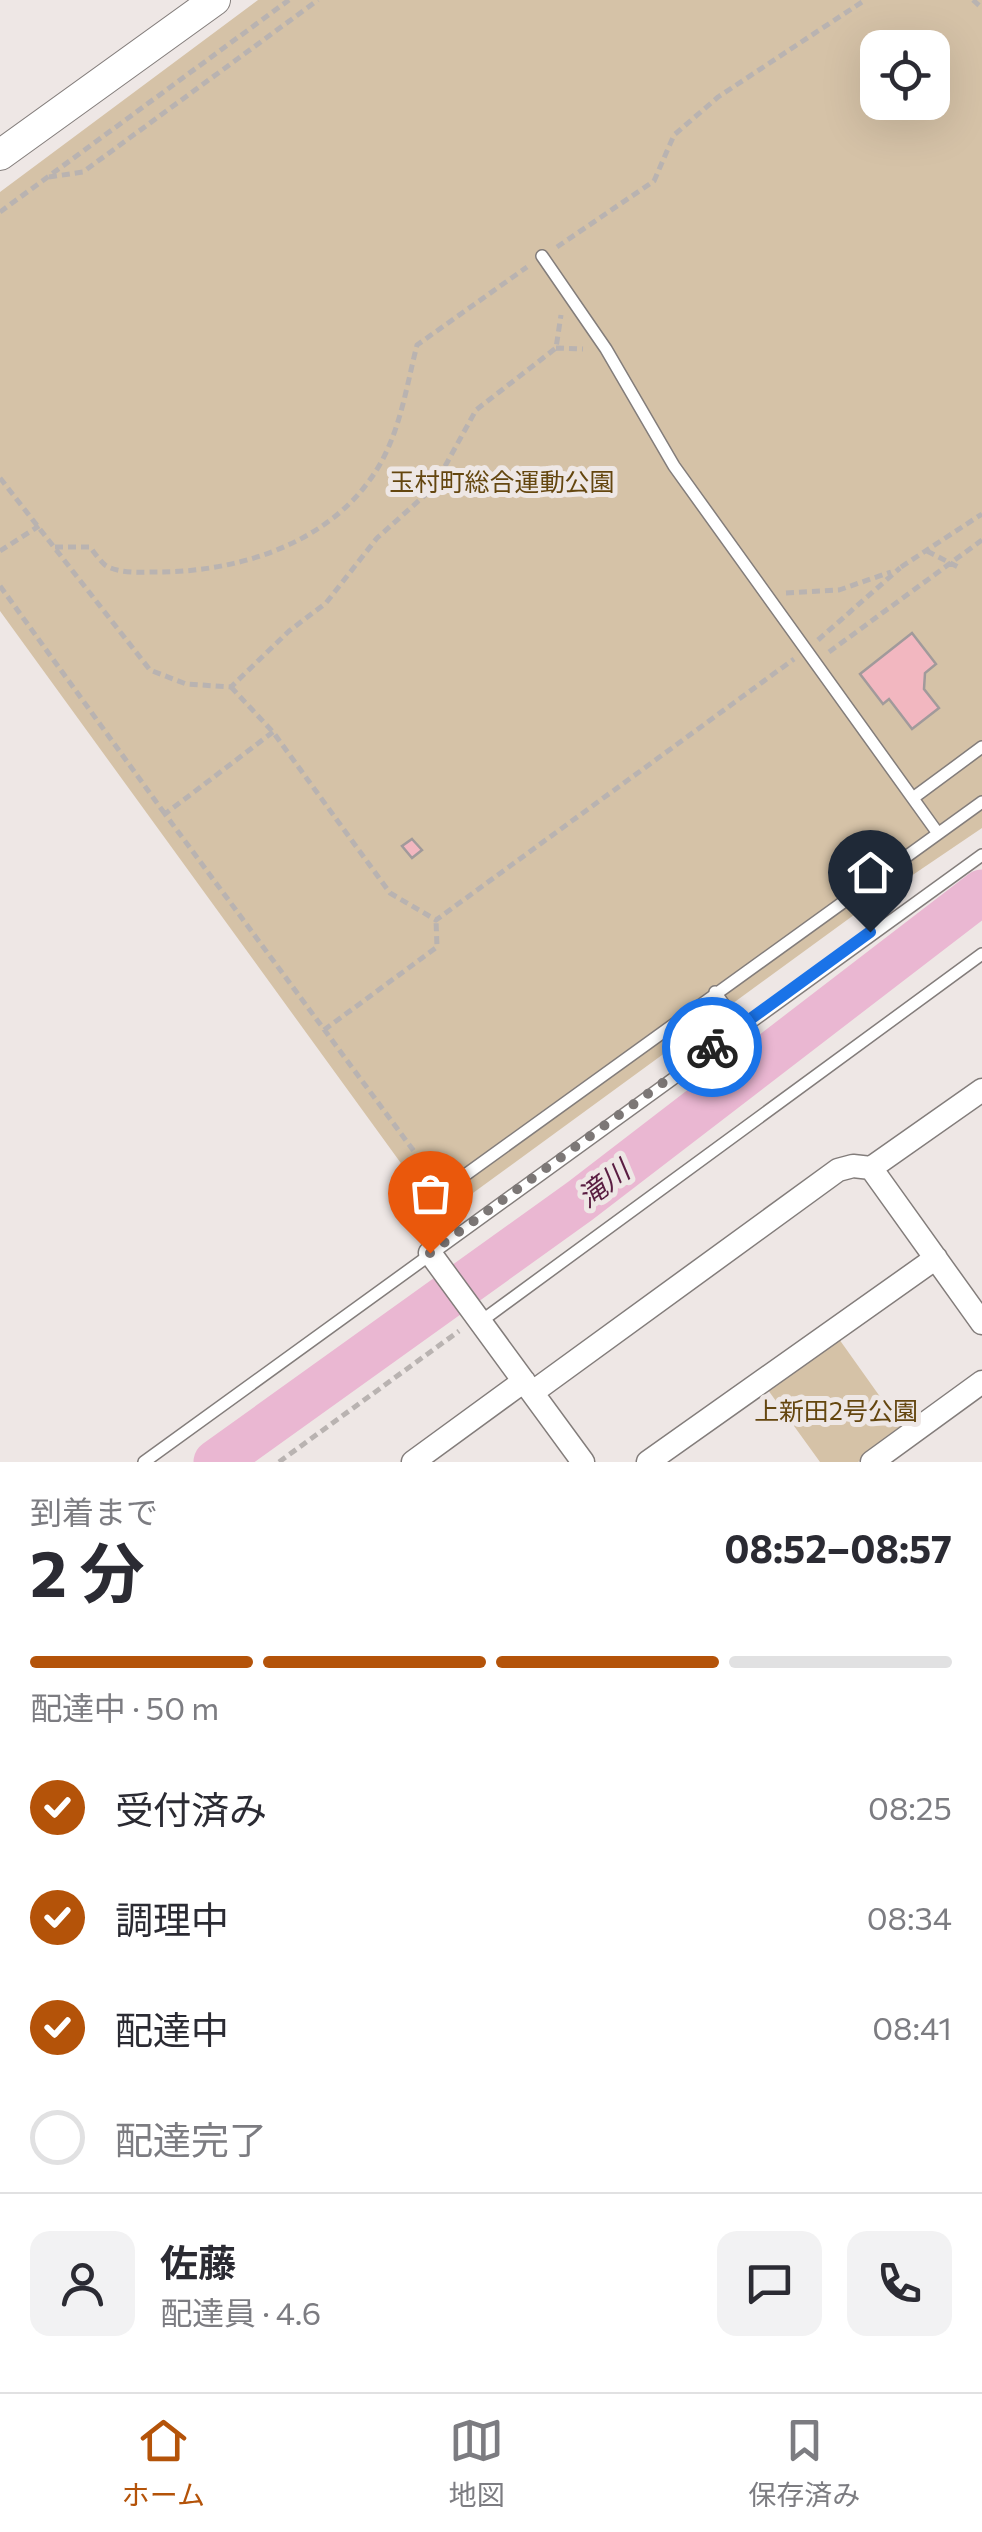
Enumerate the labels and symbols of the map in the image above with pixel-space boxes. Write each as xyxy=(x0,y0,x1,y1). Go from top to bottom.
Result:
park label: 玉村町総合運動公園 xyxy=(389,466,615,496)
pin xyxy=(828,830,913,933)
courier xyxy=(662,997,762,1097)
pin xyxy=(388,1151,473,1254)
water label: 滝川 xyxy=(570,1151,638,1213)
park label: 上新田2号公園 xyxy=(754,1395,918,1425)

